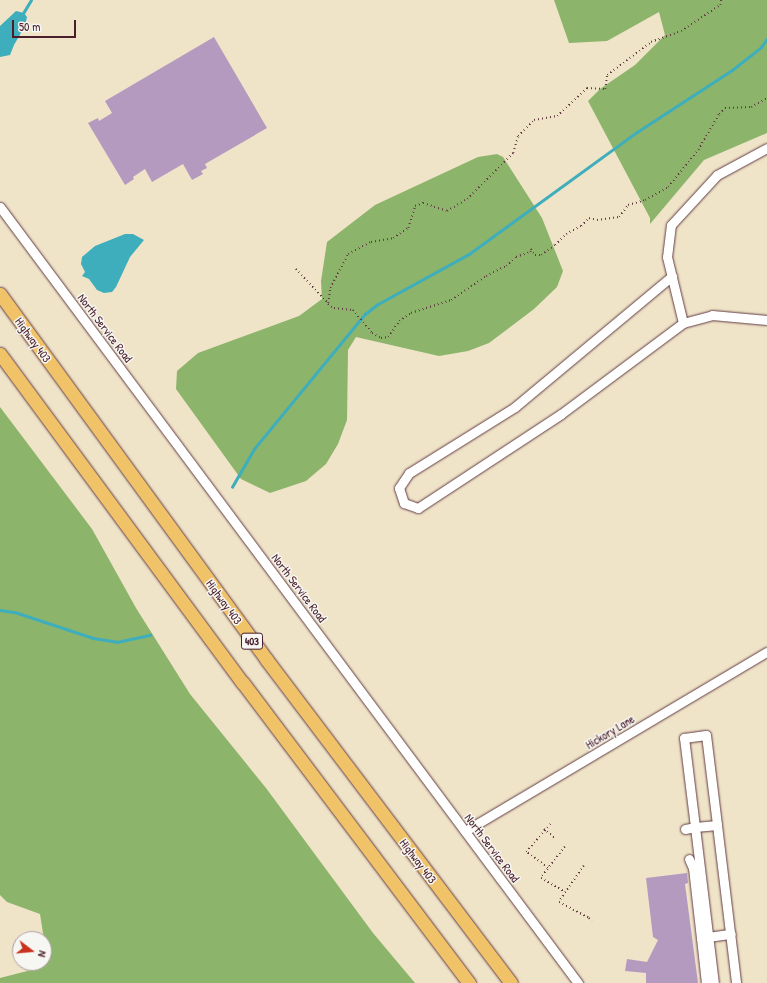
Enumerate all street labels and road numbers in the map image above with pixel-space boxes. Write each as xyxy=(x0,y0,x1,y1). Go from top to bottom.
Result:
street label: North Service Road xyxy=(75,291,135,365)
street label: Highway 403 xyxy=(12,315,54,365)
street label: North Service Road xyxy=(269,551,329,625)
street label: Highway 403 xyxy=(203,577,245,627)
road number: 403 xyxy=(241,632,263,650)
street label: Hickory Lane xyxy=(583,712,637,752)
street label: North Service Road xyxy=(462,811,522,885)
street label: Highway 403 xyxy=(397,836,439,886)

